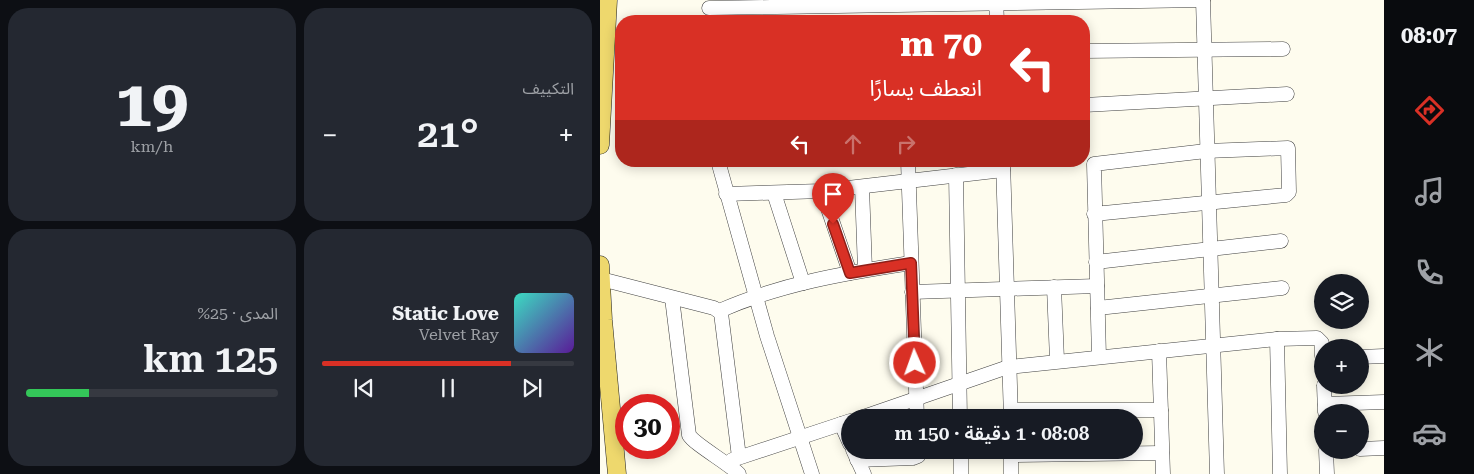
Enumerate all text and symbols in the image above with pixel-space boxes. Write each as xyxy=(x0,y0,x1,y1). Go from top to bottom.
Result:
text: 08:07 xyxy=(1401,23,1457,48)
text: 70 m xyxy=(900,24,982,65)
icon: left xyxy=(1000,35,1065,100)
text: 19 xyxy=(116,66,188,142)
text: انعطف يسارًا xyxy=(870,76,982,101)
text: التكييف xyxy=(522,79,574,98)
icon: directions xyxy=(1412,93,1447,128)
text: 21° xyxy=(417,112,479,156)
text: − xyxy=(322,119,338,152)
text: + xyxy=(558,119,574,152)
icon: left xyxy=(786,130,814,158)
icon: ahead xyxy=(839,130,867,158)
icon: right xyxy=(892,130,920,158)
text: km/h xyxy=(131,137,173,156)
pin xyxy=(812,173,854,224)
icon: music xyxy=(1412,174,1447,209)
icon: arrive xyxy=(819,180,847,208)
icon: phone xyxy=(1412,255,1447,290)
map controls xyxy=(1314,274,1369,459)
button: layers xyxy=(1314,274,1369,329)
text: Static Love xyxy=(392,302,499,325)
text: المدى · 25% xyxy=(198,304,278,323)
text: Velvet Ray xyxy=(419,325,499,344)
icon: climate xyxy=(1412,335,1447,370)
position arrow xyxy=(888,336,940,388)
text: 125 km xyxy=(143,337,278,381)
button: + xyxy=(1314,339,1369,394)
icon: previous xyxy=(350,374,378,402)
icon: pause xyxy=(434,374,462,402)
icon: next xyxy=(518,374,546,402)
speed limit sign: 30 xyxy=(615,394,680,459)
button: − xyxy=(1314,404,1369,459)
icon: car xyxy=(1412,416,1447,451)
text: 08:08 · 1 دقيقة · 150 m xyxy=(895,422,1089,445)

